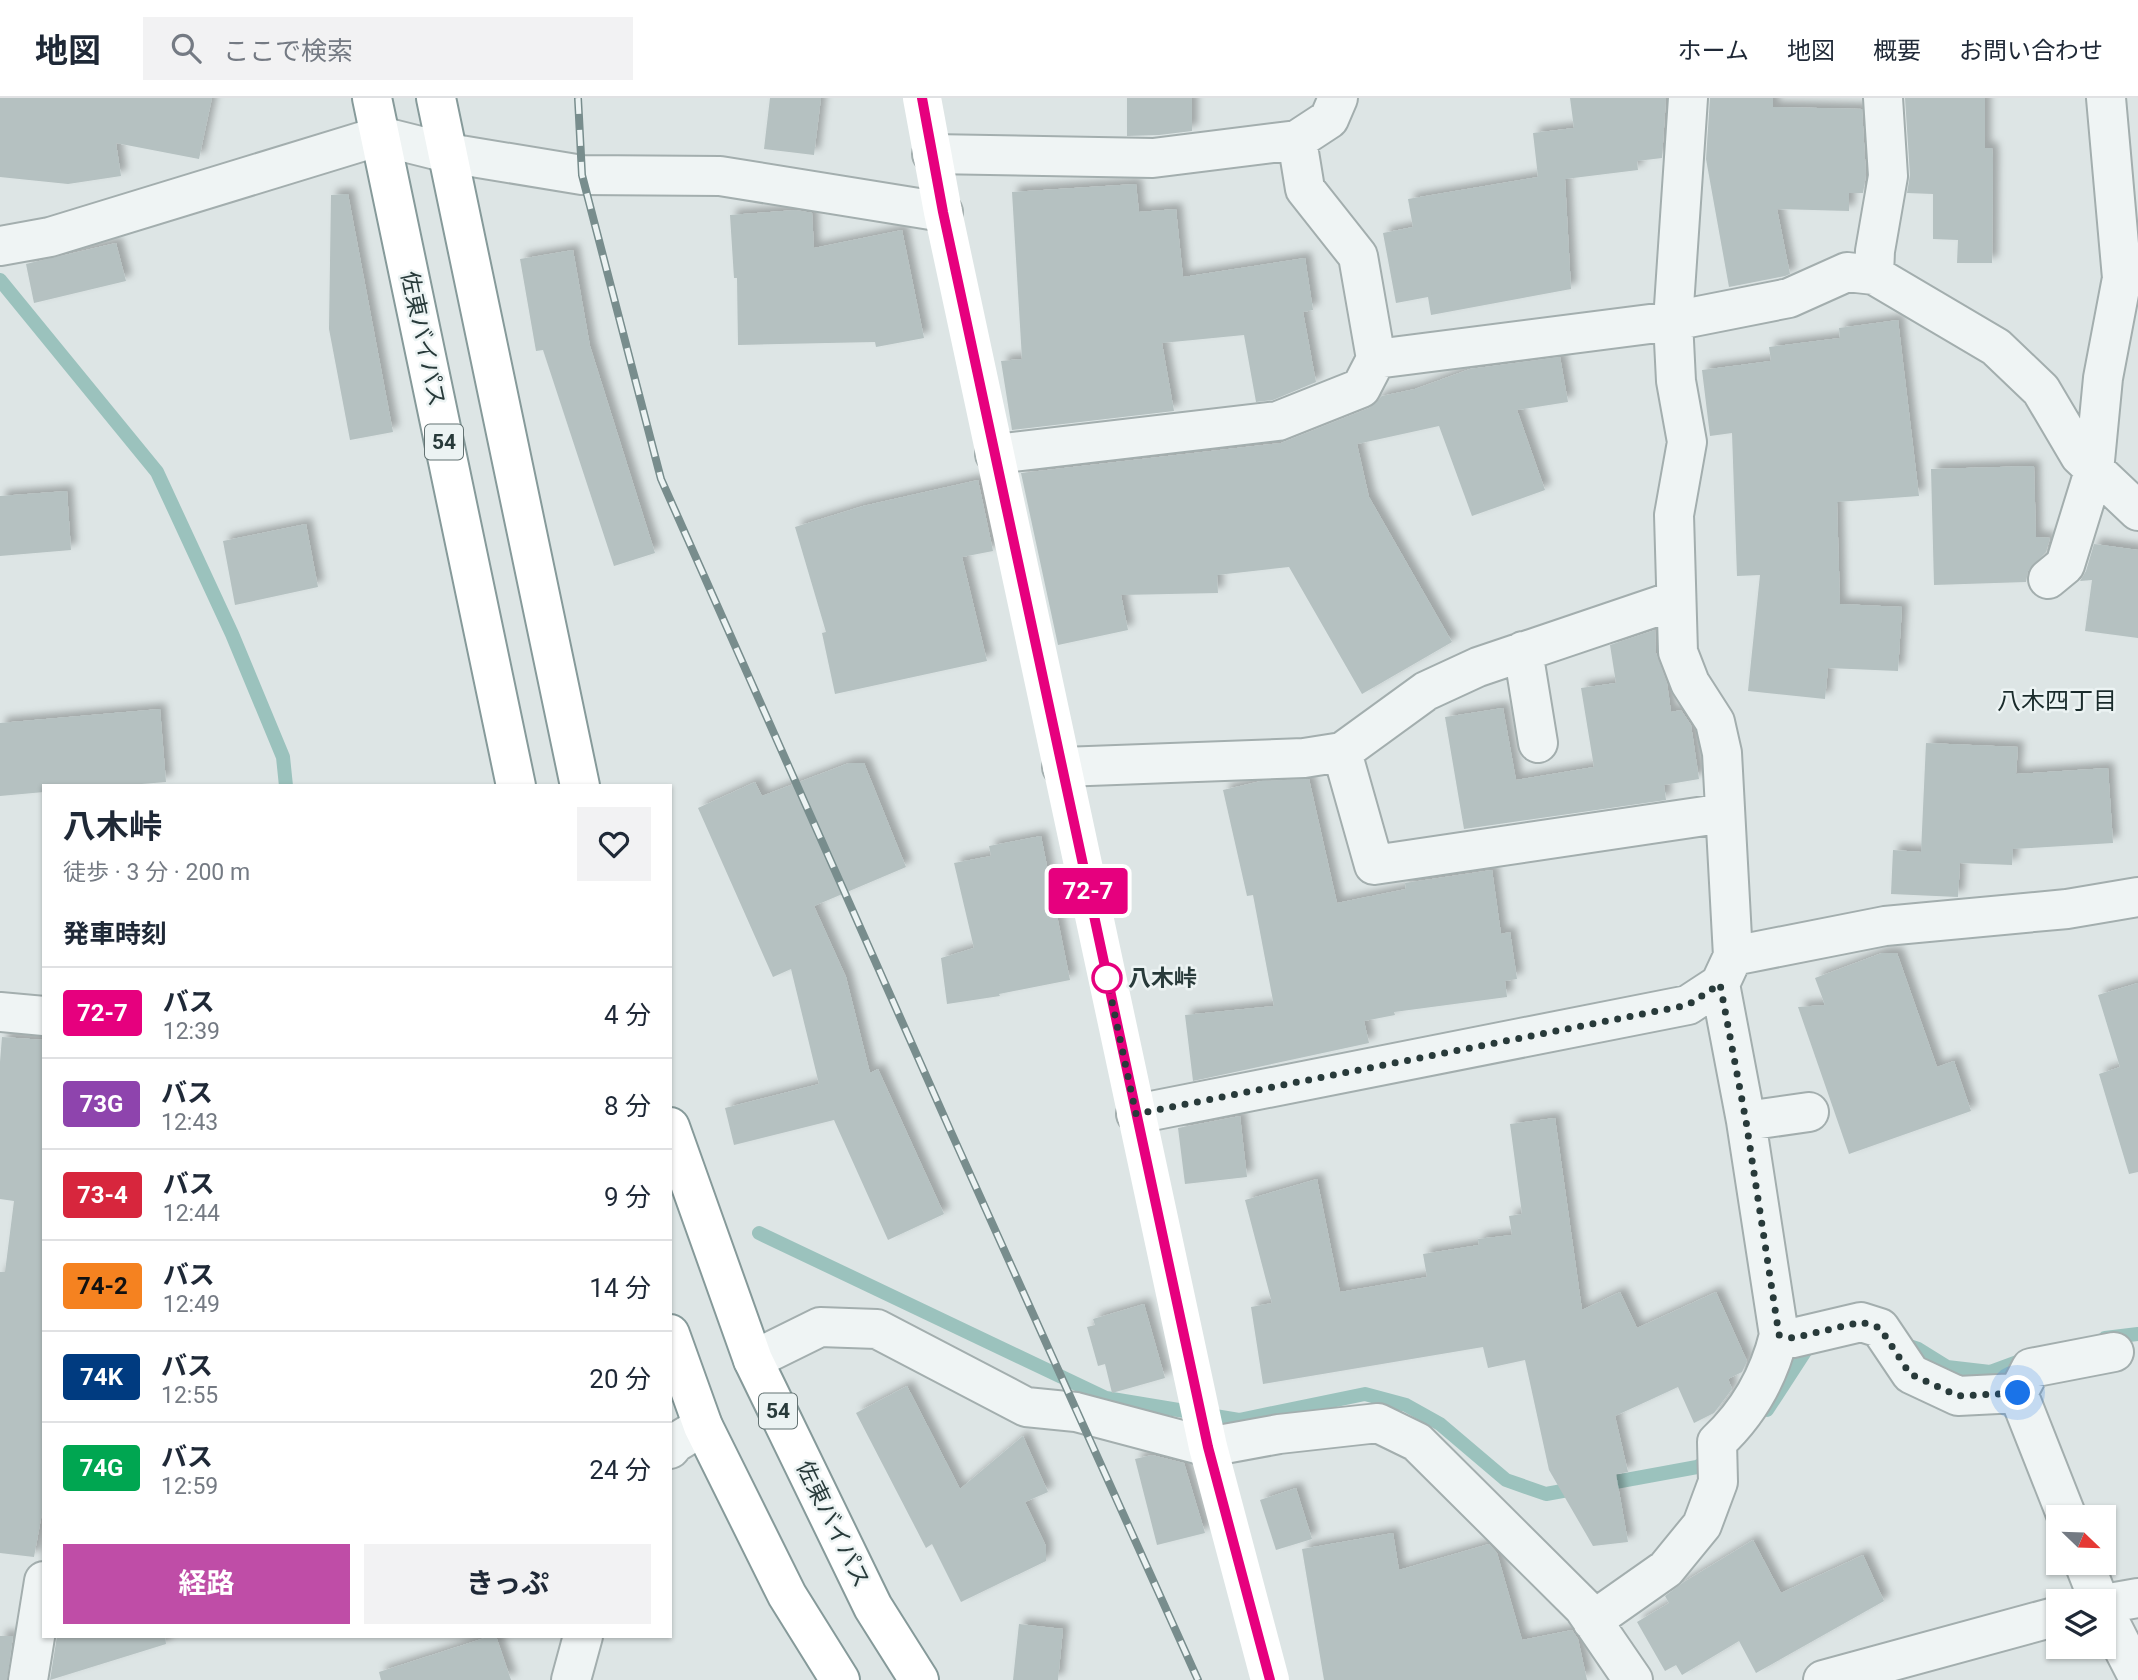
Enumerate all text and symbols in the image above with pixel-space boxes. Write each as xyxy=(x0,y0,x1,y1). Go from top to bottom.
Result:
search box xyxy=(143,17,633,80)
icon: search xyxy=(167,29,205,67)
text: 地図 xyxy=(35,31,101,70)
text: ここで検索 xyxy=(223,36,353,66)
text: ホーム xyxy=(1678,37,1749,65)
text: 地図 xyxy=(1787,37,1835,65)
text: 概要 xyxy=(1873,37,1921,65)
text: お問い合わせ xyxy=(1959,37,2103,65)
street label: 佐東バイパス xyxy=(395,269,451,409)
road number: 54 xyxy=(425,424,463,460)
district label: 八木四丁目 xyxy=(1997,687,2117,715)
text: 八木峠 xyxy=(63,807,162,846)
button: heart xyxy=(577,807,651,881)
text: 徒歩 · 3 分 · 200 m xyxy=(63,859,250,886)
line badge: 72-7 xyxy=(1039,868,1137,914)
text: 72-7 xyxy=(1063,877,1113,905)
text: 発車時刻 xyxy=(63,919,167,949)
marker: 八木峠 xyxy=(1092,963,1122,993)
place label: 八木峠 xyxy=(1128,965,1197,992)
text: バス xyxy=(163,987,215,1017)
text: 72-7 xyxy=(77,999,128,1027)
text: 4 分 xyxy=(604,1000,651,1030)
text: 12:39 xyxy=(163,1018,220,1045)
text: バス xyxy=(161,1078,213,1108)
text: 73G xyxy=(80,1090,123,1118)
text: 8 分 xyxy=(604,1091,651,1121)
text: 12:43 xyxy=(161,1109,218,1136)
text: バス xyxy=(163,1169,215,1199)
text: 73-4 xyxy=(77,1181,128,1209)
text: 9 分 xyxy=(604,1182,651,1212)
text: 12:44 xyxy=(163,1200,220,1227)
text: バス xyxy=(163,1260,215,1290)
text: 74-2 xyxy=(77,1272,128,1300)
text: 14 分 xyxy=(589,1273,651,1303)
text: 12:49 xyxy=(163,1291,220,1318)
text: バス xyxy=(161,1351,213,1381)
text: 74K xyxy=(80,1363,123,1391)
text: 20 分 xyxy=(589,1364,651,1394)
your location xyxy=(2000,1375,2035,1410)
text: 12:55 xyxy=(161,1382,218,1409)
road number: 54 xyxy=(759,1394,797,1428)
text: バス xyxy=(161,1442,213,1472)
text: 74G xyxy=(80,1454,123,1482)
text: 24 分 xyxy=(589,1455,651,1485)
street label: 佐東バイパス xyxy=(791,1456,875,1592)
text: 12:59 xyxy=(161,1473,218,1500)
north arrow xyxy=(2046,1505,2116,1575)
map controls xyxy=(2046,1505,2116,1659)
button: 経路 xyxy=(63,1544,350,1624)
button: きっぷ xyxy=(364,1544,651,1624)
button: layers xyxy=(2046,1589,2116,1659)

